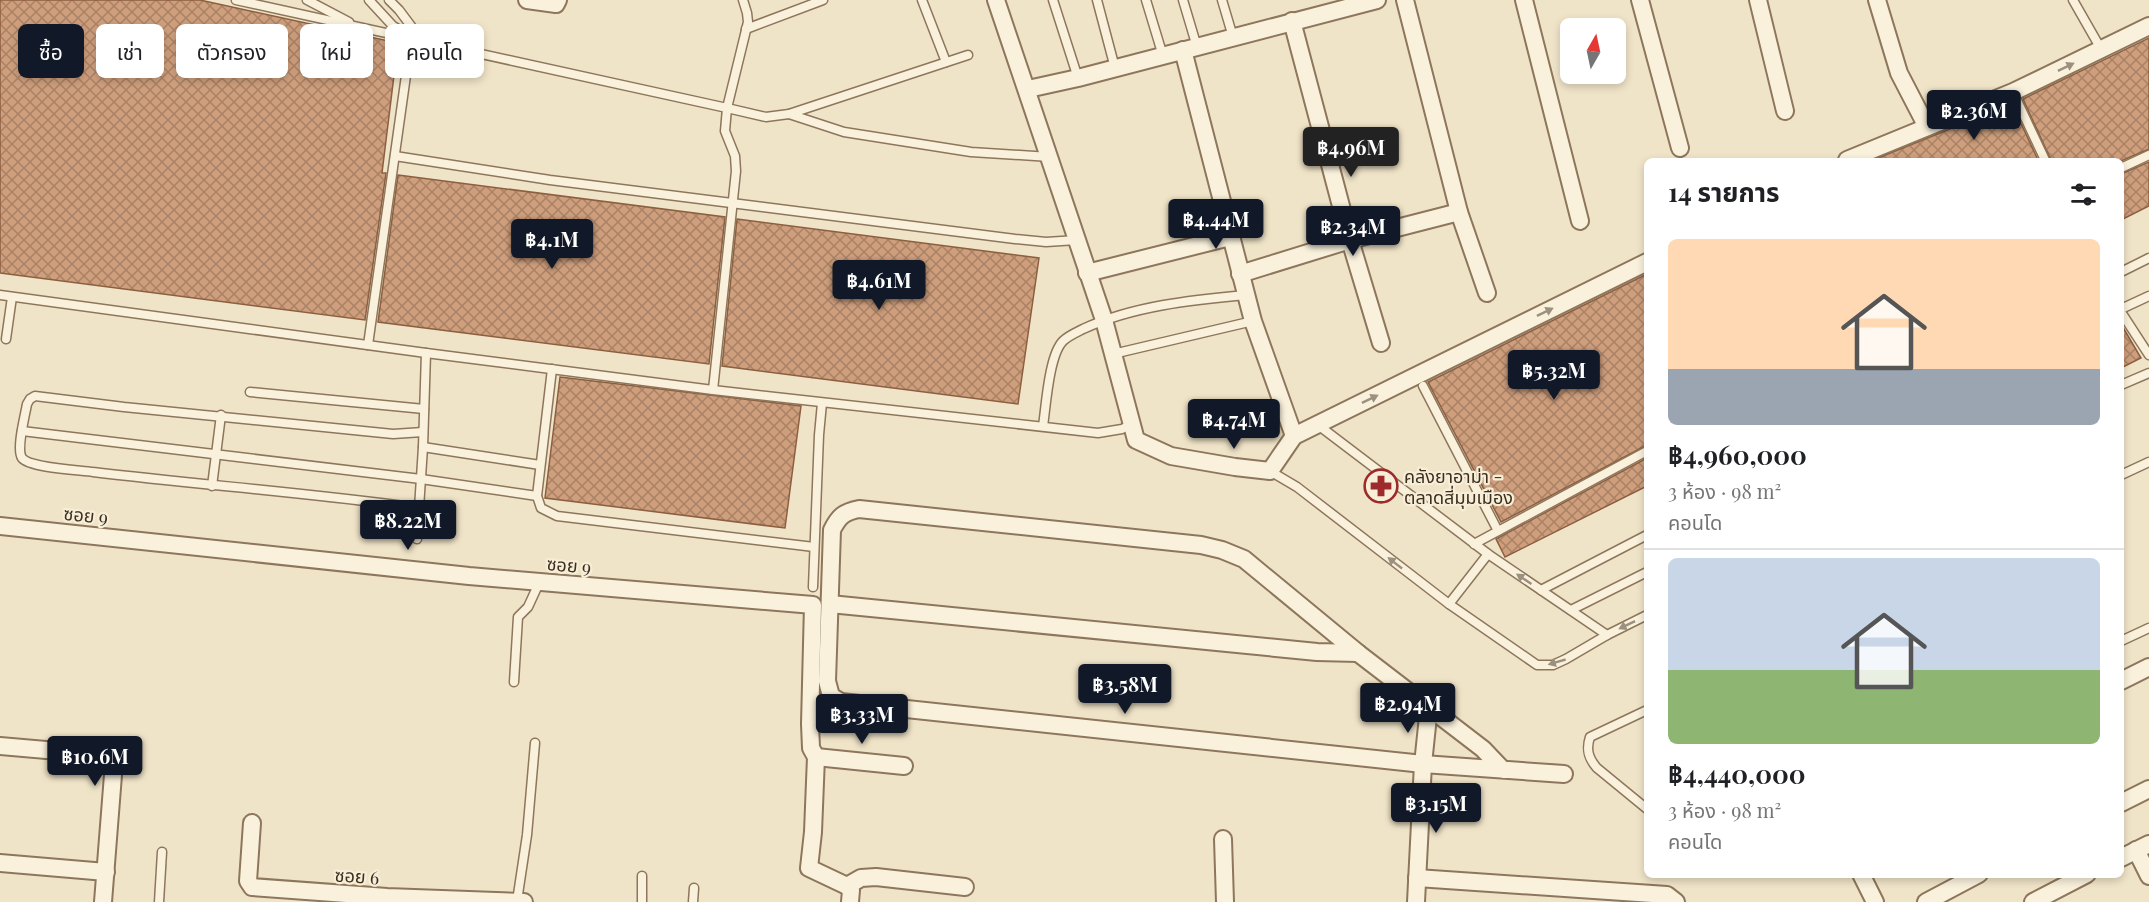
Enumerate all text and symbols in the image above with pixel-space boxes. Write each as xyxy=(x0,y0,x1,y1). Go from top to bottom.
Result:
north arrow xyxy=(1560,18,1626,84)
map controls xyxy=(1560,18,1626,84)
chip: ซื้อ xyxy=(18,24,84,78)
chip: เช่า xyxy=(96,24,164,78)
chip: ตัวกรอง xyxy=(176,24,288,78)
chip: ใหม่ xyxy=(300,24,373,78)
chip: คอนโด xyxy=(385,24,484,78)
one-way arrow xyxy=(2057,62,2075,72)
pin: ฿2.36M xyxy=(1925,90,2023,141)
text: ฿2.36M xyxy=(1941,96,2007,123)
pin: ฿4.96M xyxy=(1302,127,1400,178)
text: ฿4.96M xyxy=(1317,133,1385,160)
text: 14 รายการ xyxy=(1668,174,1779,209)
icon: filters xyxy=(2067,178,2100,211)
pin: ฿4.44M xyxy=(1167,199,1265,250)
text: ฿4.44M xyxy=(1182,205,1250,232)
pin: ฿2.34M xyxy=(1304,206,1402,257)
text: ฿2.34M xyxy=(1320,212,1386,239)
pin: ฿4.1M xyxy=(510,219,594,270)
text: ฿4.1M xyxy=(525,225,579,252)
pin: ฿4.61M xyxy=(830,260,928,311)
text: ฿4.61M xyxy=(847,266,912,293)
icon: home xyxy=(1830,278,1938,386)
one-way arrow xyxy=(1536,308,1554,318)
pin: ฿5.32M xyxy=(1505,350,1603,401)
text: ฿5.32M xyxy=(1522,356,1586,383)
one-way arrow xyxy=(1362,394,1379,404)
pin: ฿4.74M xyxy=(1185,399,1283,450)
text: ฿4.74M xyxy=(1202,405,1266,432)
text: ฿4,960,000 xyxy=(1668,437,1807,472)
place label: คลังยาอาม่า - ตลาดสี่มุมเมือง xyxy=(1404,464,1513,509)
pharmacy icon: คลังยาอาม่า - ตลาดสี่มุมเมือง xyxy=(1363,468,1399,504)
text: 3 ห้อง · 98 m² xyxy=(1668,477,1781,504)
pin: ฿8.22M xyxy=(359,500,457,551)
street label: ซอย 9 xyxy=(63,501,109,529)
text: ฿8.22M xyxy=(374,506,442,533)
text: คอนโด xyxy=(1668,508,1722,535)
street label: ซอย 9 xyxy=(546,551,592,579)
one-way arrow xyxy=(1387,556,1403,569)
one-way arrow xyxy=(1516,573,1532,584)
icon: home xyxy=(1830,597,1938,705)
one-way arrow xyxy=(1619,620,1636,629)
one-way arrow xyxy=(1547,658,1565,667)
pin: ฿3.58M xyxy=(1076,664,1174,715)
text: ฿3.58M xyxy=(1092,670,1158,697)
pin: ฿2.94M xyxy=(1359,683,1457,734)
text: ฿2.94M xyxy=(1374,689,1442,716)
pin: ฿3.33M xyxy=(813,694,911,745)
text: ฿3.33M xyxy=(830,700,894,727)
pin: ฿10.6M xyxy=(46,736,144,787)
text: ฿10.6M xyxy=(61,742,129,769)
text: ฿4,440,000 xyxy=(1668,756,1805,791)
pin: ฿3.15M xyxy=(1387,783,1485,834)
text: ฿3.15M xyxy=(1405,789,1467,816)
text: 3 ห้อง · 98 m² xyxy=(1668,796,1781,823)
text: คอนโด xyxy=(1668,827,1722,854)
street label: ซอย 6 xyxy=(334,862,380,890)

